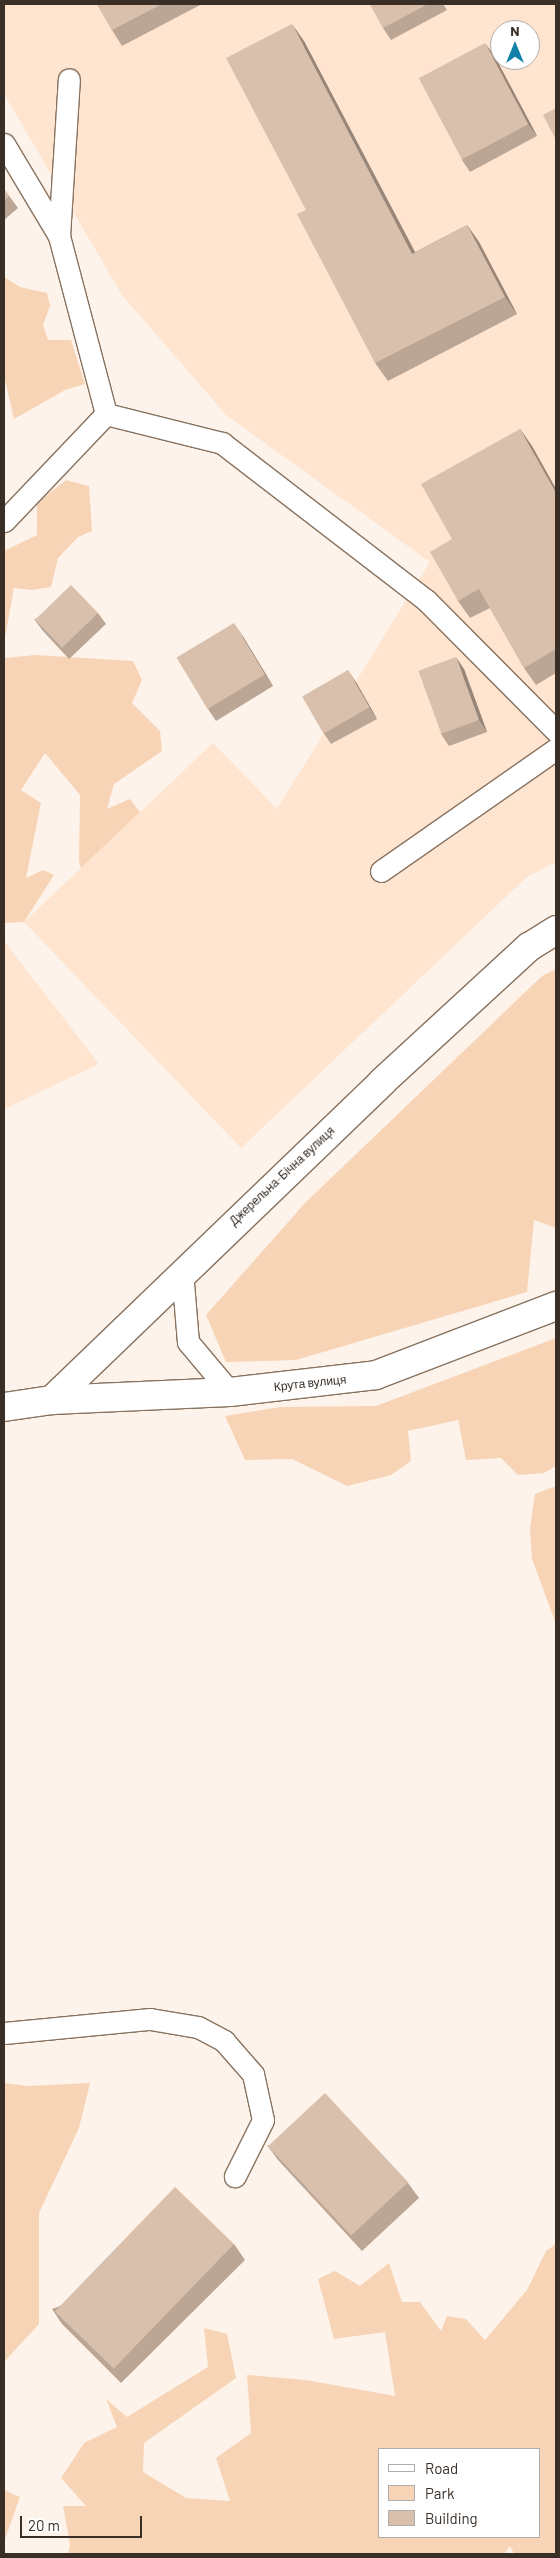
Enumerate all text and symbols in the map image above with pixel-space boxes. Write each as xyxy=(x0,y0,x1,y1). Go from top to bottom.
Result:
north arrow xyxy=(490,20,540,70)
text: N xyxy=(510,22,520,39)
street label: Джерельна-Бічна вулиця xyxy=(226,1124,338,1228)
street label: Крута вулиця xyxy=(273,1372,347,1394)
legend xyxy=(378,2448,540,2538)
text: Road xyxy=(425,2459,458,2477)
text: Park xyxy=(425,2484,454,2502)
scale bar xyxy=(22,2506,145,2538)
text: Building xyxy=(425,2509,478,2527)
text: 20 m xyxy=(28,2516,60,2534)

